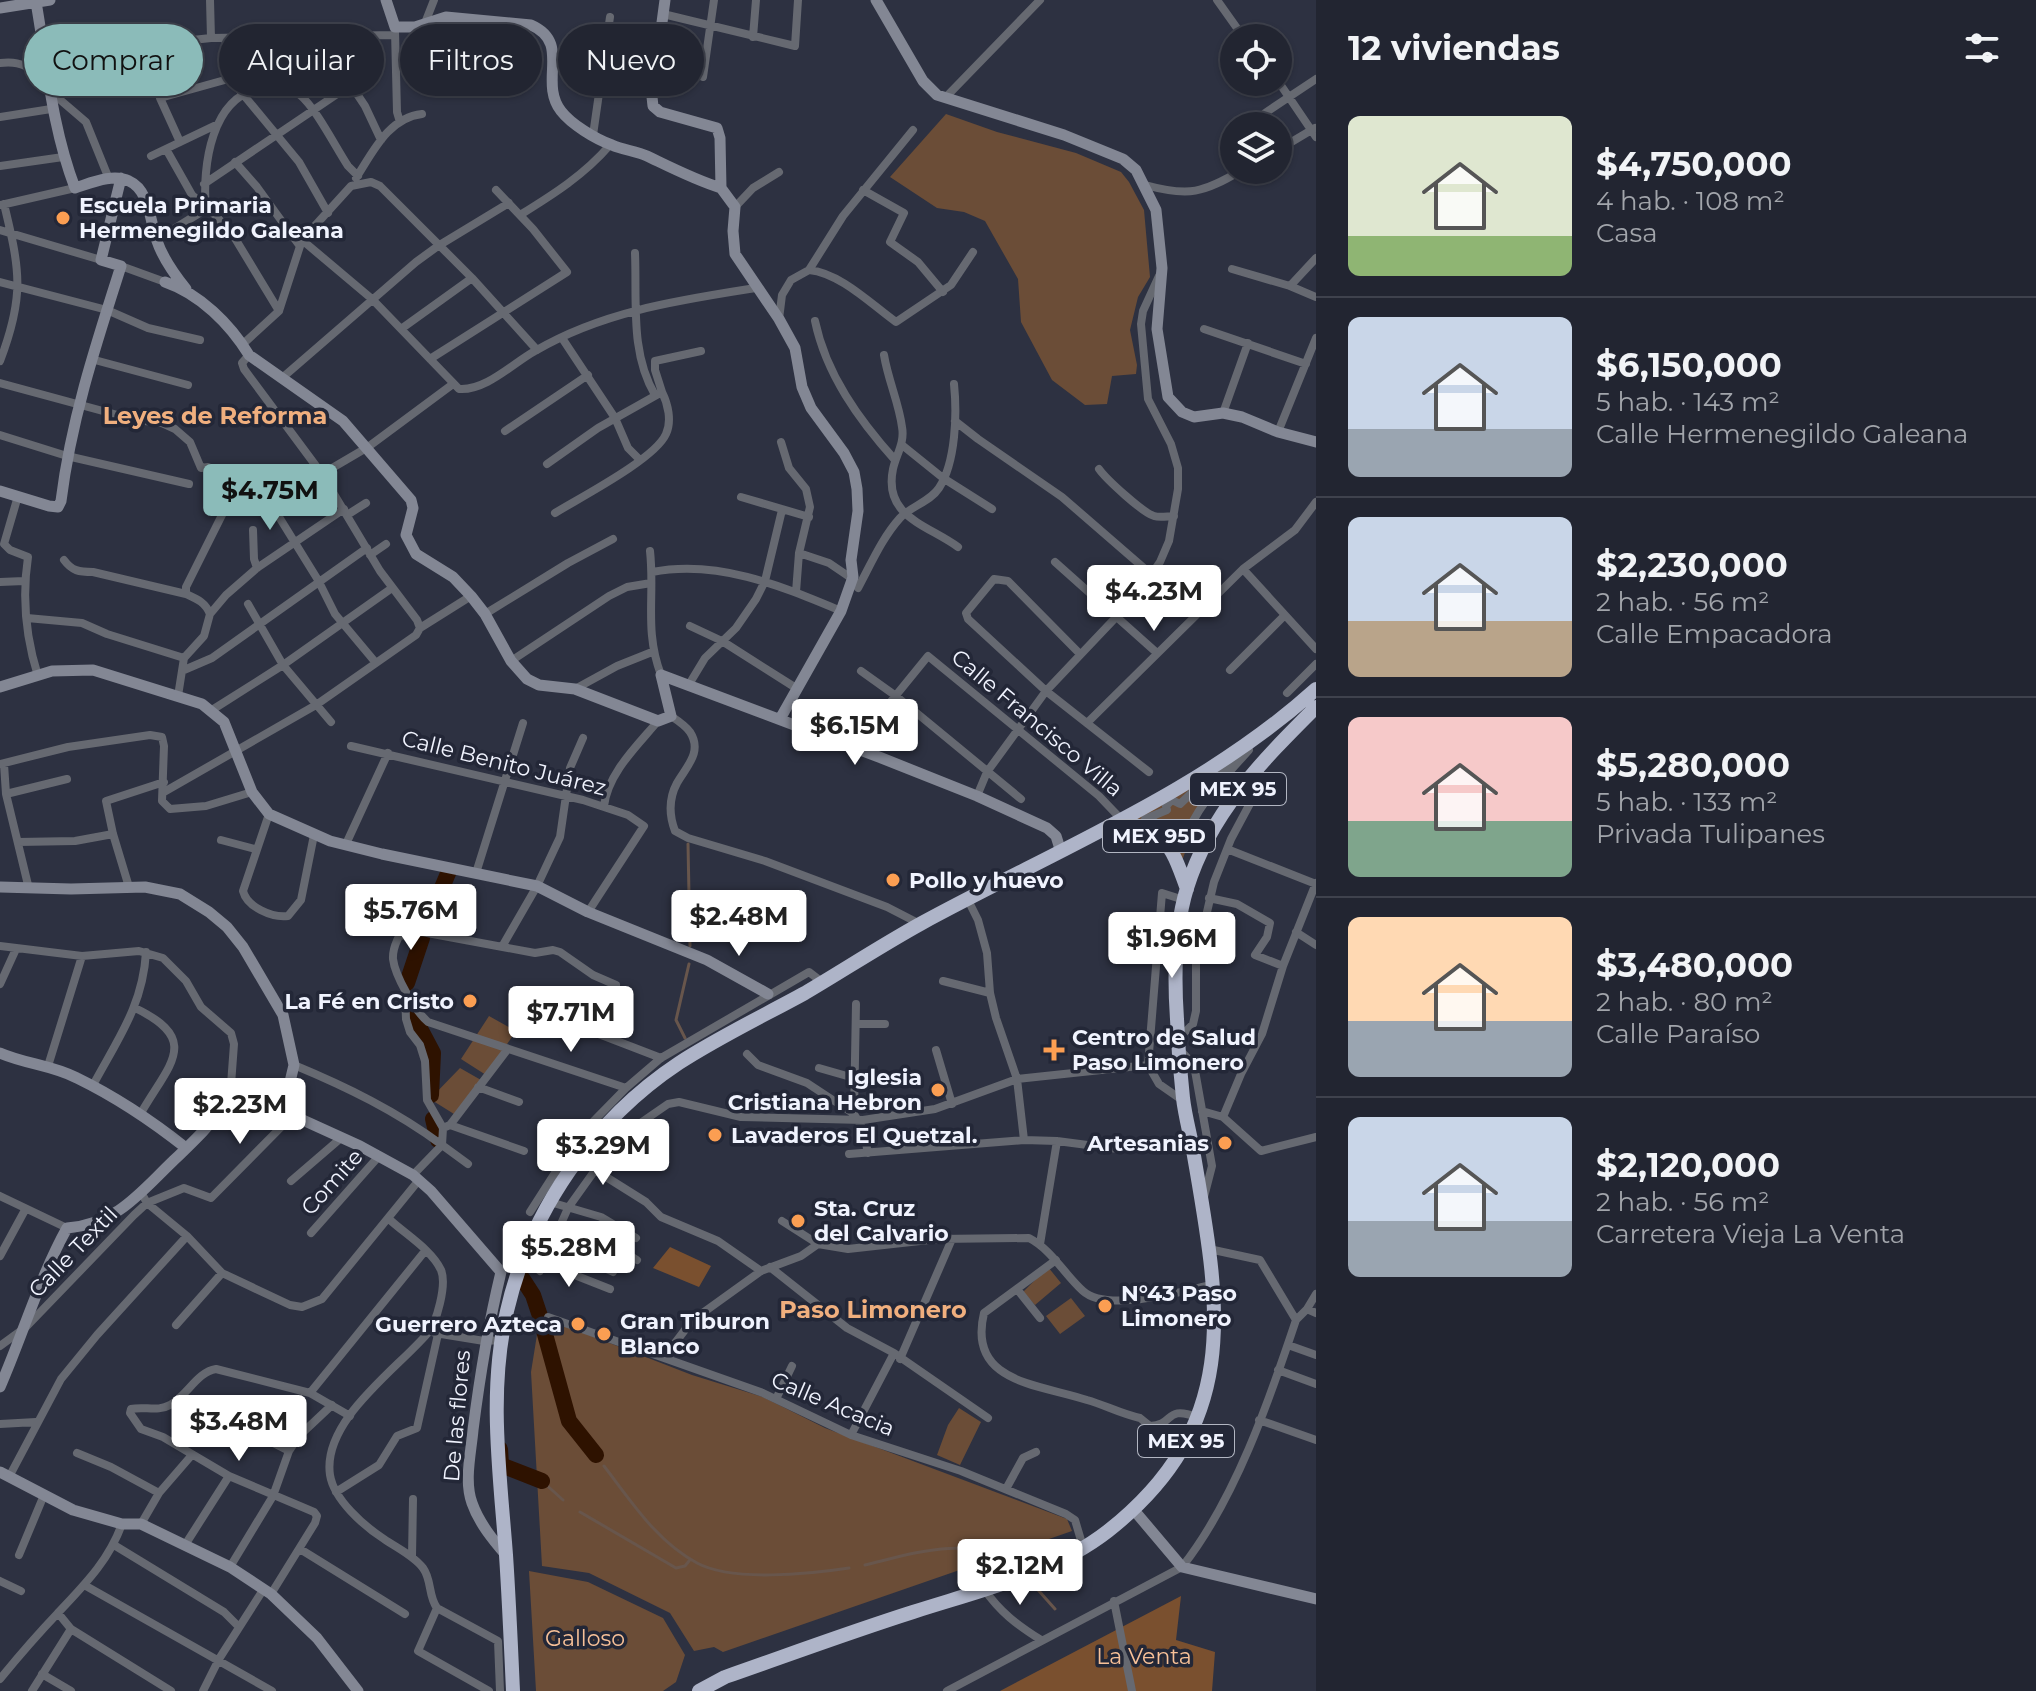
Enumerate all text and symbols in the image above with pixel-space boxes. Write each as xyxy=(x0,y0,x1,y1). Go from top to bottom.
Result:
chip: Comprar xyxy=(24,24,203,96)
chip: Alquilar xyxy=(219,24,384,96)
chip: Filtros xyxy=(400,24,542,96)
chip: Nuevo xyxy=(558,24,704,96)
map controls xyxy=(1220,24,1292,184)
button: locate xyxy=(1220,24,1292,96)
icon: filters xyxy=(1960,26,2004,70)
text: 12 viviendas xyxy=(1348,27,1560,69)
button: layers xyxy=(1220,112,1292,184)
text: $4,750,000 xyxy=(1596,143,1792,185)
icon: home xyxy=(1412,148,1508,244)
text: 4 hab. · 108 m² xyxy=(1596,185,1785,217)
place label: Escuela Primaria Hermenegildo Galeana xyxy=(79,192,344,244)
marker: Escuela Primaria Hermenegildo Galeana xyxy=(54,209,72,227)
text: Casa xyxy=(1596,217,1658,249)
text: $6,150,000 xyxy=(1596,344,1782,386)
icon: home xyxy=(1412,349,1508,445)
text: 5 hab. · 143 m² xyxy=(1596,386,1780,418)
district label: Leyes de Reforma xyxy=(103,401,327,430)
text: Calle Hermenegildo Galeana xyxy=(1596,418,1968,450)
pin: $4.75M xyxy=(205,464,335,532)
text: $4.75M xyxy=(221,474,319,506)
text: $2,230,000 xyxy=(1596,544,1788,586)
icon: home xyxy=(1412,549,1508,645)
pin: $4.23M xyxy=(1089,565,1219,633)
text: $4.23M xyxy=(1105,575,1203,607)
text: 2 hab. · 56 m² xyxy=(1596,586,1770,618)
text: Calle Empacadora xyxy=(1596,618,1833,650)
street label: Calle Francisco Villa xyxy=(946,644,1128,802)
pin: $6.15M xyxy=(790,699,920,767)
text: $6.15M xyxy=(810,709,900,741)
street label: Calle Benito Juárez xyxy=(399,725,609,801)
text: $5,280,000 xyxy=(1596,744,1790,786)
icon: home xyxy=(1412,749,1508,845)
road number: MEX 95 xyxy=(1190,773,1286,805)
text: 5 hab. · 133 m² xyxy=(1596,786,1778,818)
text: Privada Tulipanes xyxy=(1596,818,1825,850)
road number: MEX 95D xyxy=(1103,820,1215,852)
place label: Pollo y huevo xyxy=(909,867,1064,894)
marker: Pollo y huevo xyxy=(884,871,902,889)
pin: $5.76M xyxy=(346,884,476,952)
pin: $2.48M xyxy=(674,890,804,958)
text: $5.76M xyxy=(363,894,459,926)
text: $2.48M xyxy=(689,900,789,932)
pin: $1.96M xyxy=(1107,912,1237,980)
text: $1.96M xyxy=(1126,922,1218,954)
text: $3,480,000 xyxy=(1596,944,1793,986)
icon: home xyxy=(1412,949,1508,1045)
pin: $7.71M xyxy=(506,986,636,1054)
text: 2 hab. · 80 m² xyxy=(1596,986,1773,1018)
place label: La Fé en Cristo xyxy=(284,988,454,1015)
marker: La Fé en Cristo xyxy=(461,992,479,1010)
text: $7.71M xyxy=(527,996,615,1028)
text: Calle Paraíso xyxy=(1596,1018,1760,1050)
place label: Centro de Salud Paso Limonero xyxy=(1072,1024,1256,1076)
marker: Centro de Salud Paso Limonero xyxy=(1043,1039,1065,1061)
place label: Iglesia Cristiana Hebron xyxy=(728,1064,922,1116)
pin: $2.23M xyxy=(175,1078,305,1146)
marker: Iglesia Cristiana Hebron xyxy=(929,1081,947,1099)
text: $2.23M xyxy=(193,1088,287,1120)
pin: $3.29M xyxy=(538,1119,668,1187)
place label: Lavaderos El Quetzal. xyxy=(731,1122,978,1149)
marker: Lavaderos El Quetzal. xyxy=(706,1126,724,1144)
text: $3.29M xyxy=(555,1129,651,1161)
place label: Artesanias xyxy=(1086,1130,1209,1157)
marker: Artesanias xyxy=(1216,1134,1234,1152)
street label: Comite xyxy=(295,1143,369,1221)
text: $2,120,000 xyxy=(1596,1144,1780,1186)
icon: home xyxy=(1412,1149,1508,1245)
text: 2 hab. · 56 m² xyxy=(1596,1186,1770,1218)
place label: Sta. Cruz del Calvario xyxy=(814,1195,949,1247)
street label: Calle Textil xyxy=(23,1201,123,1303)
marker: Sta. Cruz del Calvario xyxy=(789,1212,807,1230)
text: Carretera Vieja La Venta xyxy=(1596,1218,1905,1250)
pin: $5.28M xyxy=(504,1221,634,1289)
text: $5.28M xyxy=(521,1231,617,1263)
place label: N°43 Paso Limonero xyxy=(1121,1280,1237,1332)
district label: Paso Limonero xyxy=(779,1295,967,1324)
marker: N°43 Paso Limonero xyxy=(1096,1297,1114,1315)
place label: Gran Tiburon Blanco xyxy=(620,1308,770,1360)
place label: Guerrero Azteca xyxy=(375,1311,562,1338)
marker: Guerrero Azteca xyxy=(569,1315,587,1333)
marker: Gran Tiburon Blanco xyxy=(595,1325,613,1343)
street label: De las flores xyxy=(438,1349,476,1483)
street label: Calle Acacia xyxy=(767,1366,899,1442)
pin: $3.48M xyxy=(174,1395,304,1463)
text: $3.48M xyxy=(190,1405,288,1437)
road number: MEX 95 xyxy=(1138,1425,1234,1457)
pin: $2.12M xyxy=(955,1539,1085,1607)
text: $2.12M xyxy=(976,1549,1064,1581)
park label: Galloso xyxy=(545,1625,625,1652)
park label: La Venta xyxy=(1096,1643,1192,1670)

